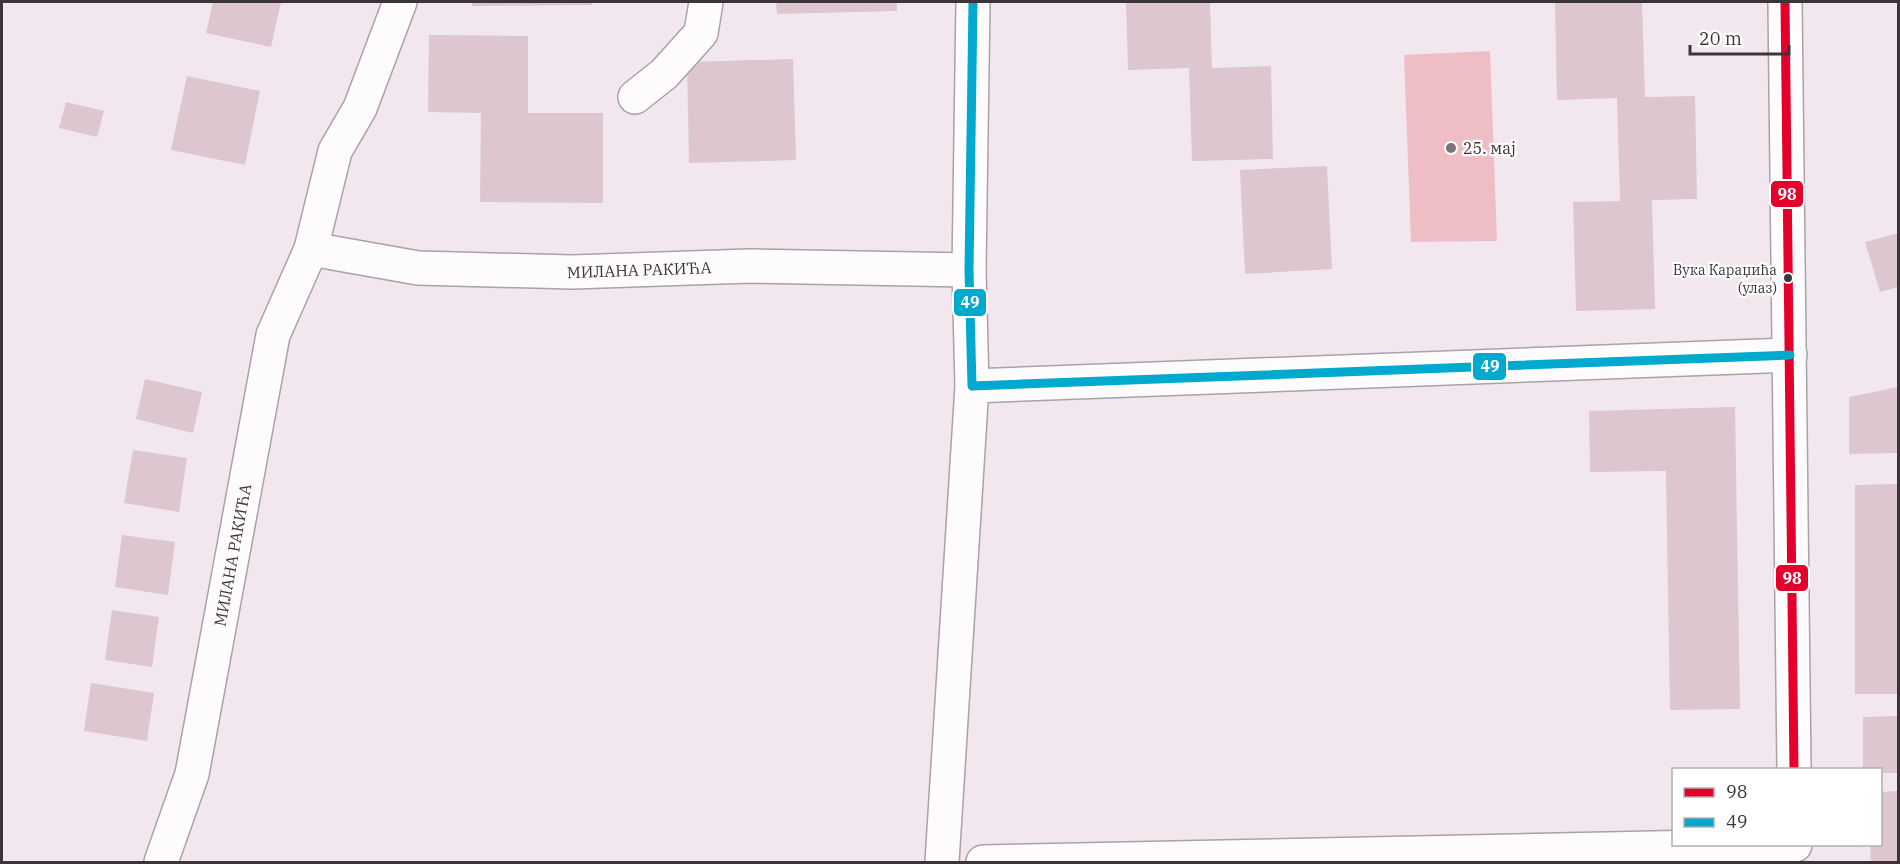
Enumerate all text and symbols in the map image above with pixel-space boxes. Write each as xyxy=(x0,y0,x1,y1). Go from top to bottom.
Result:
scale bar xyxy=(1690,18,1789,56)
text: 20 m xyxy=(1699,27,1742,50)
place label: 25. мај xyxy=(1463,138,1516,158)
marker: 25. мај xyxy=(1444,141,1458,155)
line badge: 98 xyxy=(1770,180,1804,208)
text: 98 xyxy=(1777,184,1797,204)
street label: МИЛАНА РАКИЋА xyxy=(567,257,712,282)
place label: Вука Караџића (улаз) xyxy=(1673,261,1777,297)
marker: Вука Караџића (улаз) xyxy=(1782,272,1794,284)
line badge: 49 xyxy=(953,288,987,317)
text: 49 xyxy=(960,292,980,312)
line badge: 49 xyxy=(1472,352,1507,381)
text: 49 xyxy=(1480,356,1500,376)
street label: МИЛАНА РАКИЋА xyxy=(209,482,255,628)
line badge: 98 xyxy=(1775,564,1809,592)
text: 98 xyxy=(1782,568,1802,588)
legend xyxy=(1672,768,1882,846)
text: 98 xyxy=(1726,780,1748,803)
text: 49 xyxy=(1726,810,1748,833)

